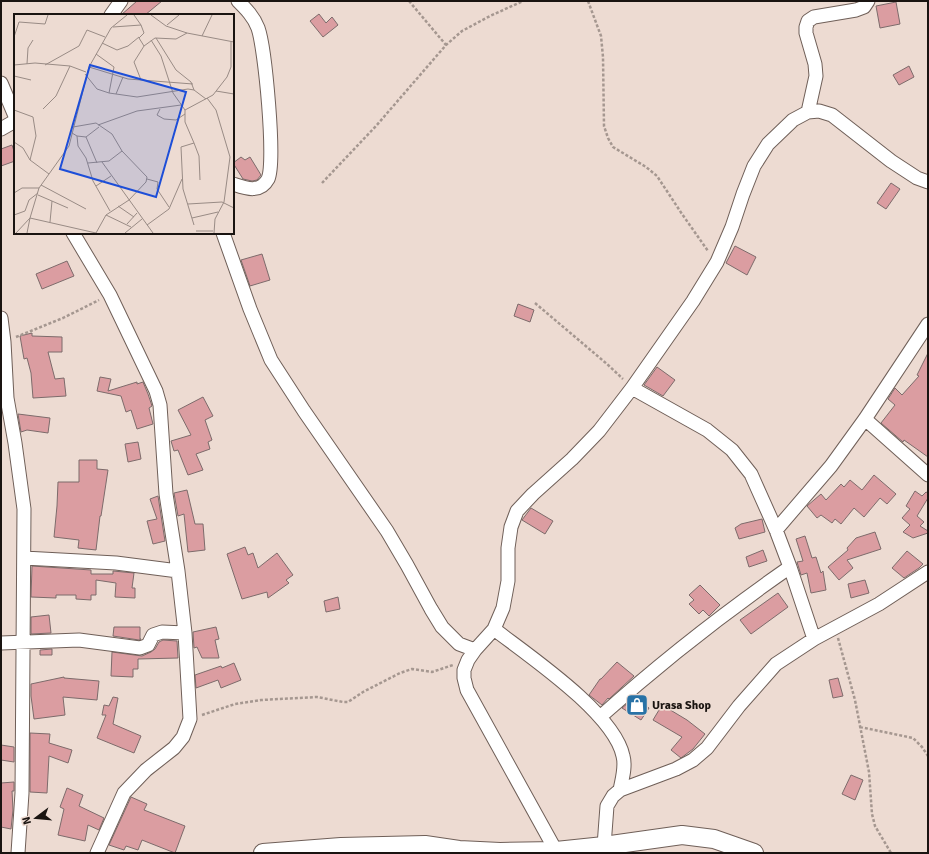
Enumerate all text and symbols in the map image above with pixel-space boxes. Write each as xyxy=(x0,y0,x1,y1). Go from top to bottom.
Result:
inset map xyxy=(14,14,234,234)
shop icon: Urasa Shop xyxy=(624,692,650,718)
place label: Urasa Shop xyxy=(652,698,711,713)
north arrow xyxy=(16,798,56,838)
text: N xyxy=(20,815,34,826)

